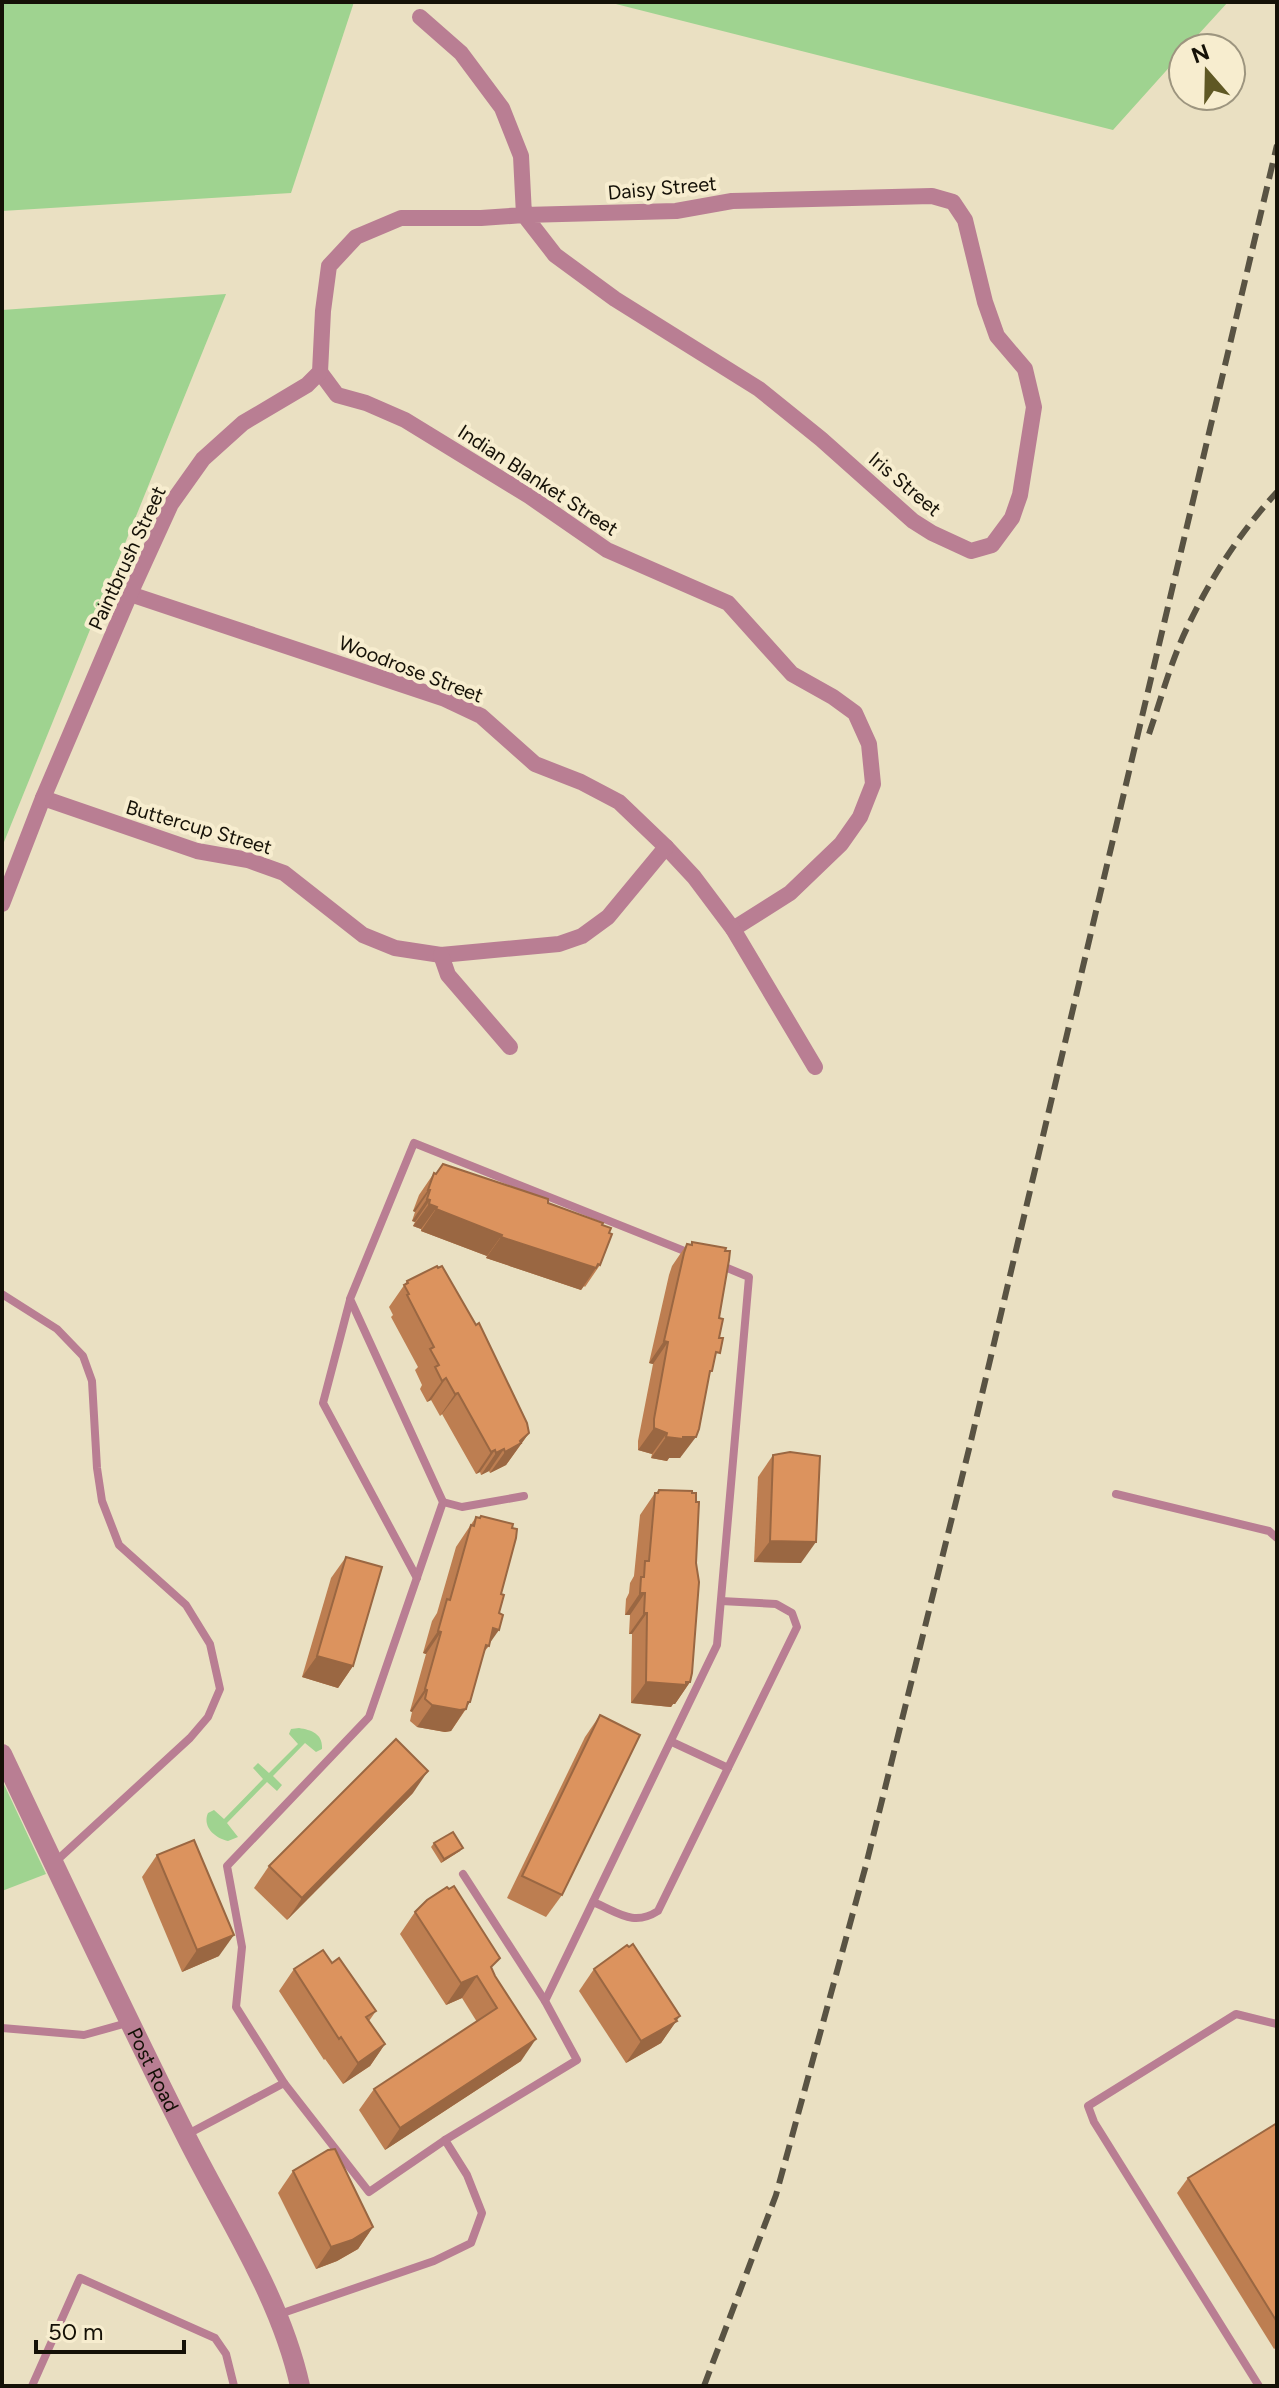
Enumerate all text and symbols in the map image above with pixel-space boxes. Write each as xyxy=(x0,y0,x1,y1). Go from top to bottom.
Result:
north arrow xyxy=(1167,32,1247,112)
text: N xyxy=(1188,38,1213,69)
street label: Daisy Street xyxy=(606,171,718,205)
street label: Indian Blanket Street xyxy=(453,419,623,541)
street label: Iris Street xyxy=(864,447,946,521)
street label: Paintbrush Street xyxy=(83,482,171,634)
street label: Woodrose Street xyxy=(335,630,487,708)
street label: Buttercup Street xyxy=(123,795,275,859)
street label: Post Road xyxy=(122,2024,184,2116)
scale bar xyxy=(36,2304,184,2354)
text: 50 m xyxy=(48,2317,104,2346)

